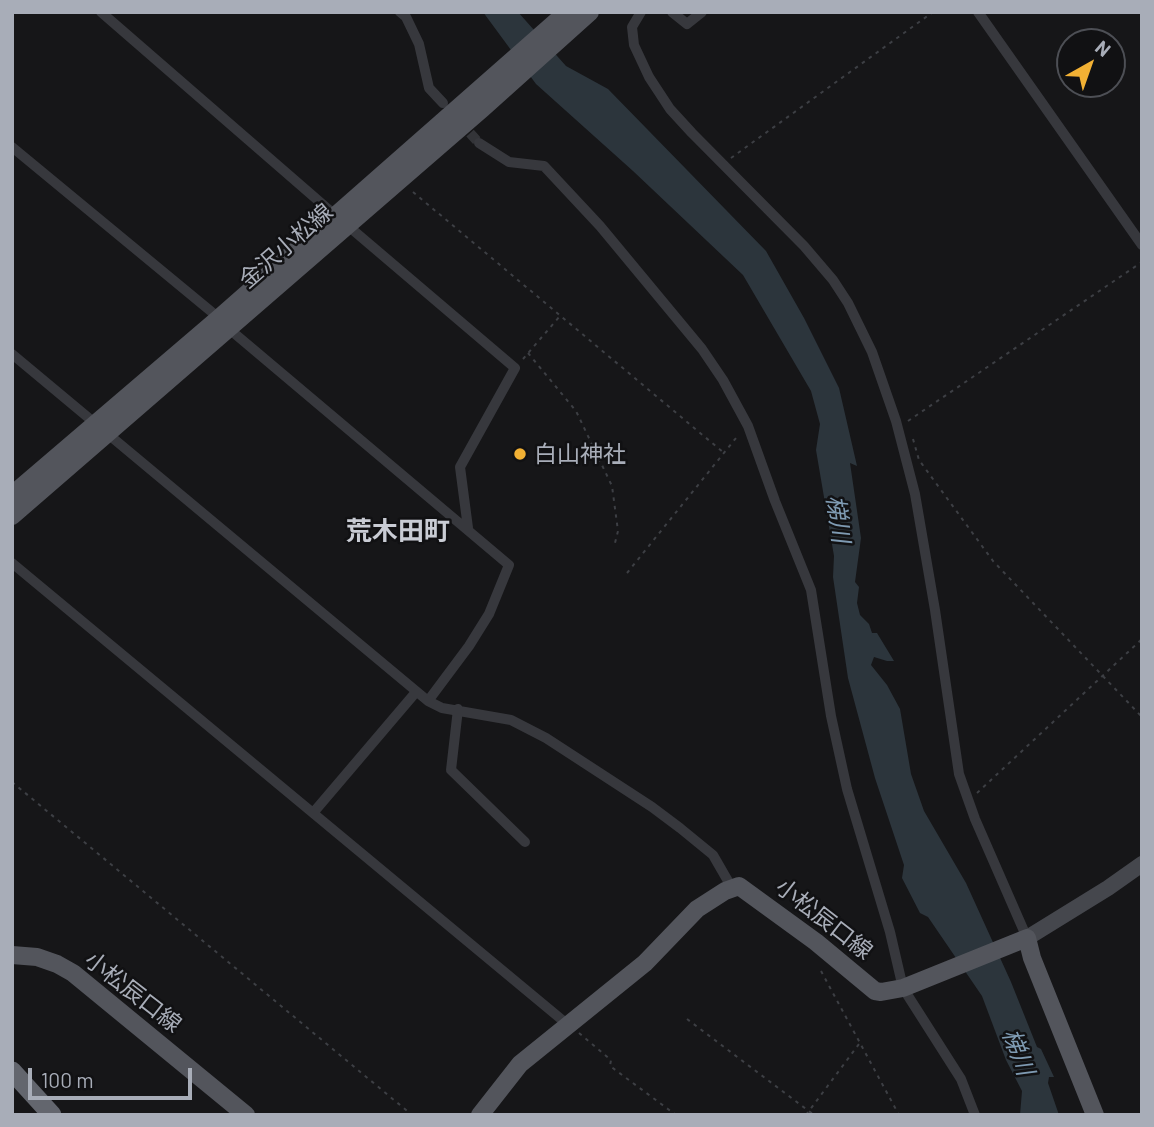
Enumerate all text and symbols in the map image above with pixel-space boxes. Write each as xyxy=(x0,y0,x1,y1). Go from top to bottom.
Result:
north arrow xyxy=(1056,28,1126,98)
text: N xyxy=(1091,35,1116,61)
street label: 金沢小松線 xyxy=(234,198,338,294)
place label: 白山神社 xyxy=(534,440,626,468)
marker: 白山神社 xyxy=(512,446,528,462)
water label: 梯川 xyxy=(820,493,856,545)
district label: 荒木田町 xyxy=(346,515,450,547)
street label: 小松辰口線 xyxy=(770,873,878,965)
street label: 小松辰口線 xyxy=(79,946,187,1038)
water label: 梯川 xyxy=(996,1024,1040,1080)
scale bar xyxy=(32,1054,196,1098)
text: 100 m xyxy=(41,1067,94,1092)

